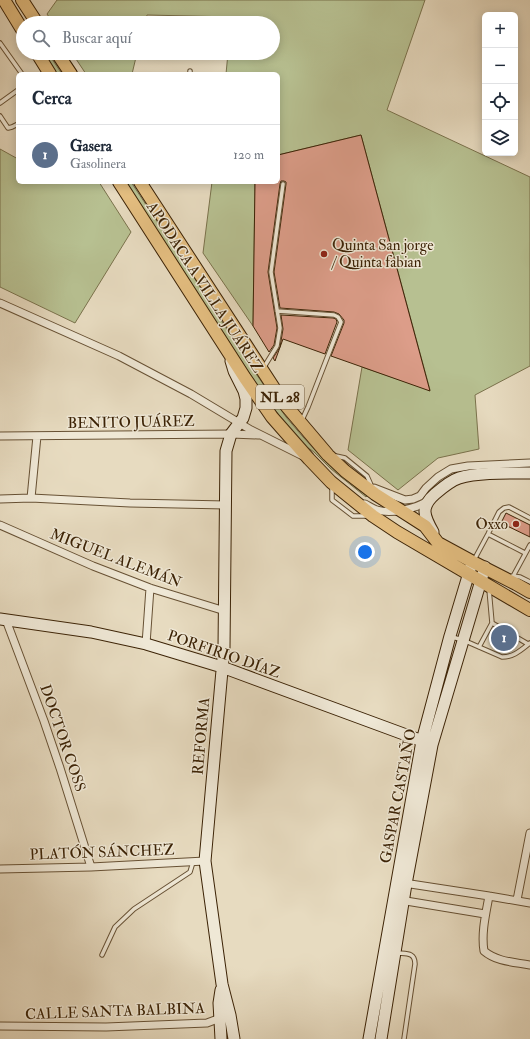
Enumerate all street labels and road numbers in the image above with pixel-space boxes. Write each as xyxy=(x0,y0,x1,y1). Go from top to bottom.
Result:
street label: APODACA A VILLA JUÁREZ xyxy=(141,196,269,377)
road number: NL 28 xyxy=(256,385,304,409)
street label: BENITO JUÁREZ xyxy=(67,410,195,434)
street label: MIGUEL ALEMÁN xyxy=(47,523,185,592)
street label: PORFIRIO DÍAZ xyxy=(165,625,283,683)
street label: DOCTOR COSS xyxy=(35,682,90,794)
street label: REFORMA xyxy=(189,696,214,776)
street label: GASPAR CASTAÑO xyxy=(375,727,421,865)
street label: PLATÓN SÁNCHEZ xyxy=(29,838,175,865)
street label: CALLE SANTA BALBINA xyxy=(25,999,206,1024)

